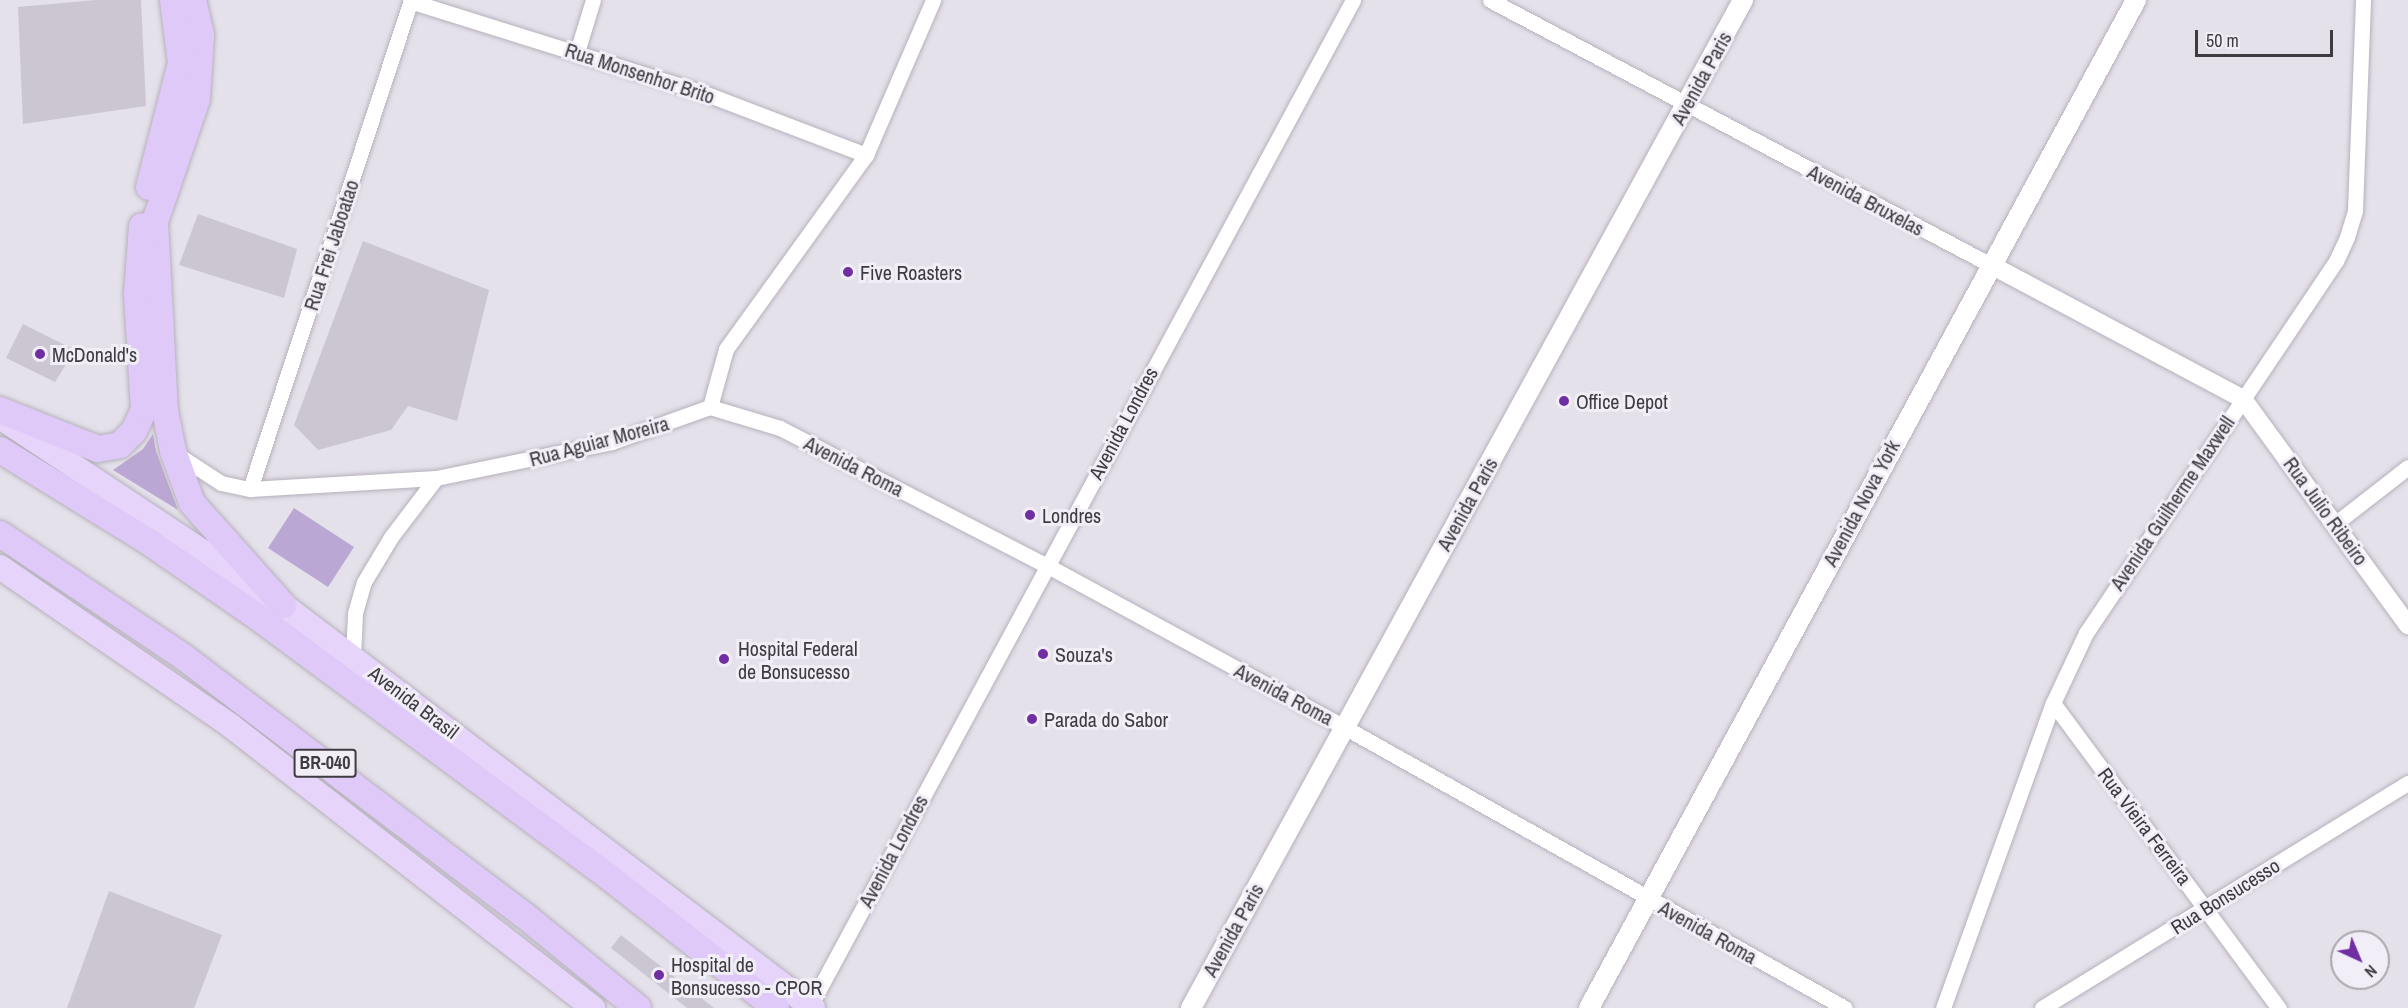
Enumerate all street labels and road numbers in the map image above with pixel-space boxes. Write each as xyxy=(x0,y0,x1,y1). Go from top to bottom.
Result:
street label: Avenida Paris xyxy=(1666,27,1736,129)
street label: Rua Monsenhor Brito xyxy=(562,38,718,108)
street label: Avenida Bruxelas xyxy=(1804,159,1928,241)
street label: Rua Frei Jaboatao xyxy=(299,177,363,313)
street label: Avenida Londres xyxy=(1083,363,1163,483)
street label: Rua Aguiar Moreira xyxy=(526,411,672,471)
street label: Avenida Guilherme Maxwell xyxy=(2105,411,2239,595)
street label: Avenida Roma xyxy=(800,431,908,501)
street label: Avenida Nova York xyxy=(1818,436,1904,570)
street label: Rua Julio Ribeiro xyxy=(2279,452,2373,570)
street label: Avenida Paris xyxy=(1432,453,1502,555)
street label: Avenida Roma xyxy=(1231,658,1337,730)
street label: Avenida Brasil xyxy=(364,660,464,744)
road number: BR-040 xyxy=(294,748,356,778)
street label: Rua Vieira Ferreira xyxy=(2093,763,2197,889)
street label: Avenida Londres xyxy=(853,791,933,911)
street label: Rua Bonsucesso xyxy=(2166,853,2284,939)
street label: Avenida Paris xyxy=(1198,879,1268,981)
street label: Avenida Roma xyxy=(1655,895,1761,969)

